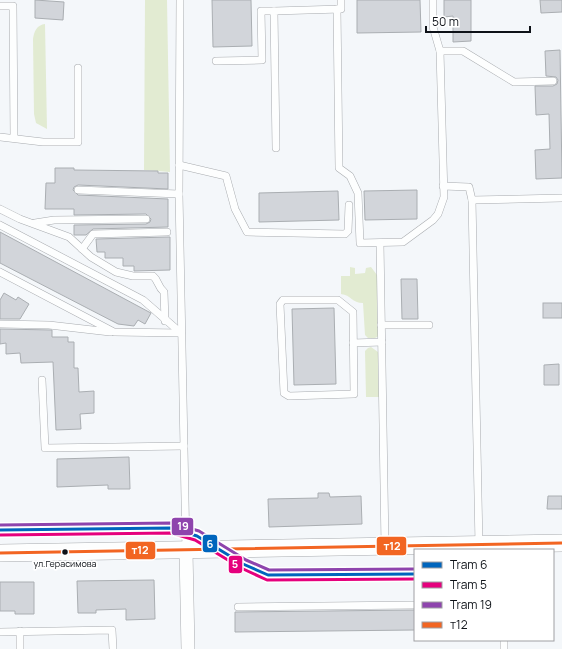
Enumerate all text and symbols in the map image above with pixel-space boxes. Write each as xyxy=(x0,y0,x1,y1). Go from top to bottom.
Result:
scale bar xyxy=(426,8,530,34)
text: 50 m xyxy=(432,13,459,30)
line badge: 19 xyxy=(171,517,194,536)
text: 19 xyxy=(177,518,189,533)
line badge: 6 xyxy=(202,534,218,553)
text: 6 xyxy=(207,536,214,551)
line badge: т12 xyxy=(376,536,407,556)
text: т12 xyxy=(383,538,401,553)
line badge: т12 xyxy=(125,541,156,560)
text: т12 xyxy=(131,542,149,557)
marker: ул.Герасимова xyxy=(60,547,70,557)
legend xyxy=(414,549,554,641)
line badge: 5 xyxy=(228,555,243,574)
text: 5 xyxy=(232,556,238,571)
text: Tram 6 xyxy=(450,556,487,573)
place label: ул.Герасимова xyxy=(33,557,97,570)
text: Tram 5 xyxy=(450,576,487,593)
text: Tram 19 xyxy=(450,596,492,613)
text: т12 xyxy=(450,616,468,633)

